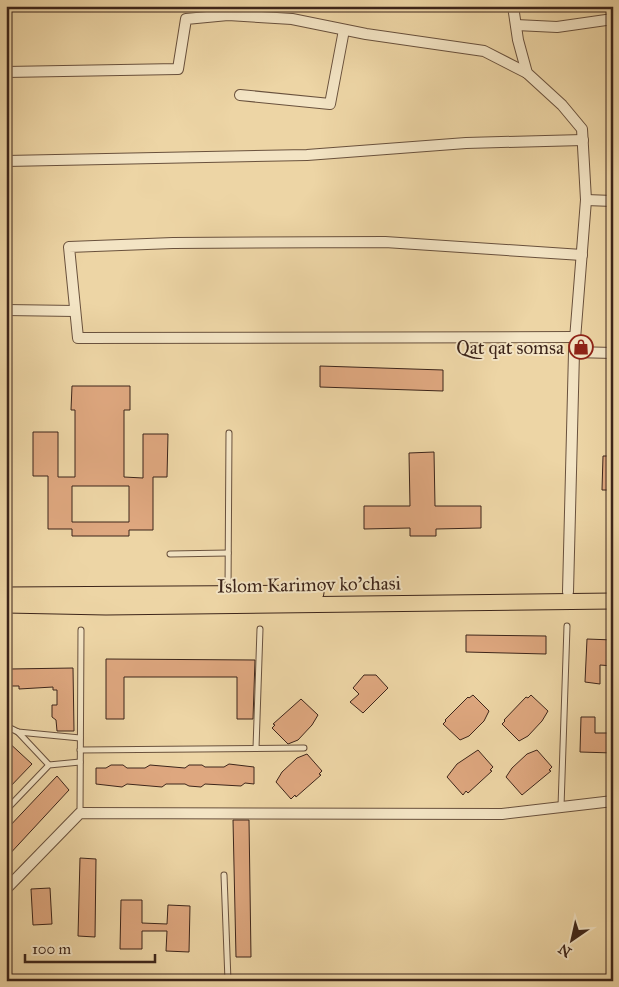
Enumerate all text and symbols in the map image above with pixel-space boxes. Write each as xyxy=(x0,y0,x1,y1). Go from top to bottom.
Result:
shop icon: Qat qat somsa xyxy=(568,334,594,360)
place label: Qat qat somsa xyxy=(456,336,565,360)
street label: Islom Karimov ko'chasi xyxy=(217,571,401,598)
north arrow xyxy=(546,914,596,964)
scale bar xyxy=(25,932,155,964)
text: 100 m xyxy=(32,940,72,958)
text: N xyxy=(555,940,575,961)

